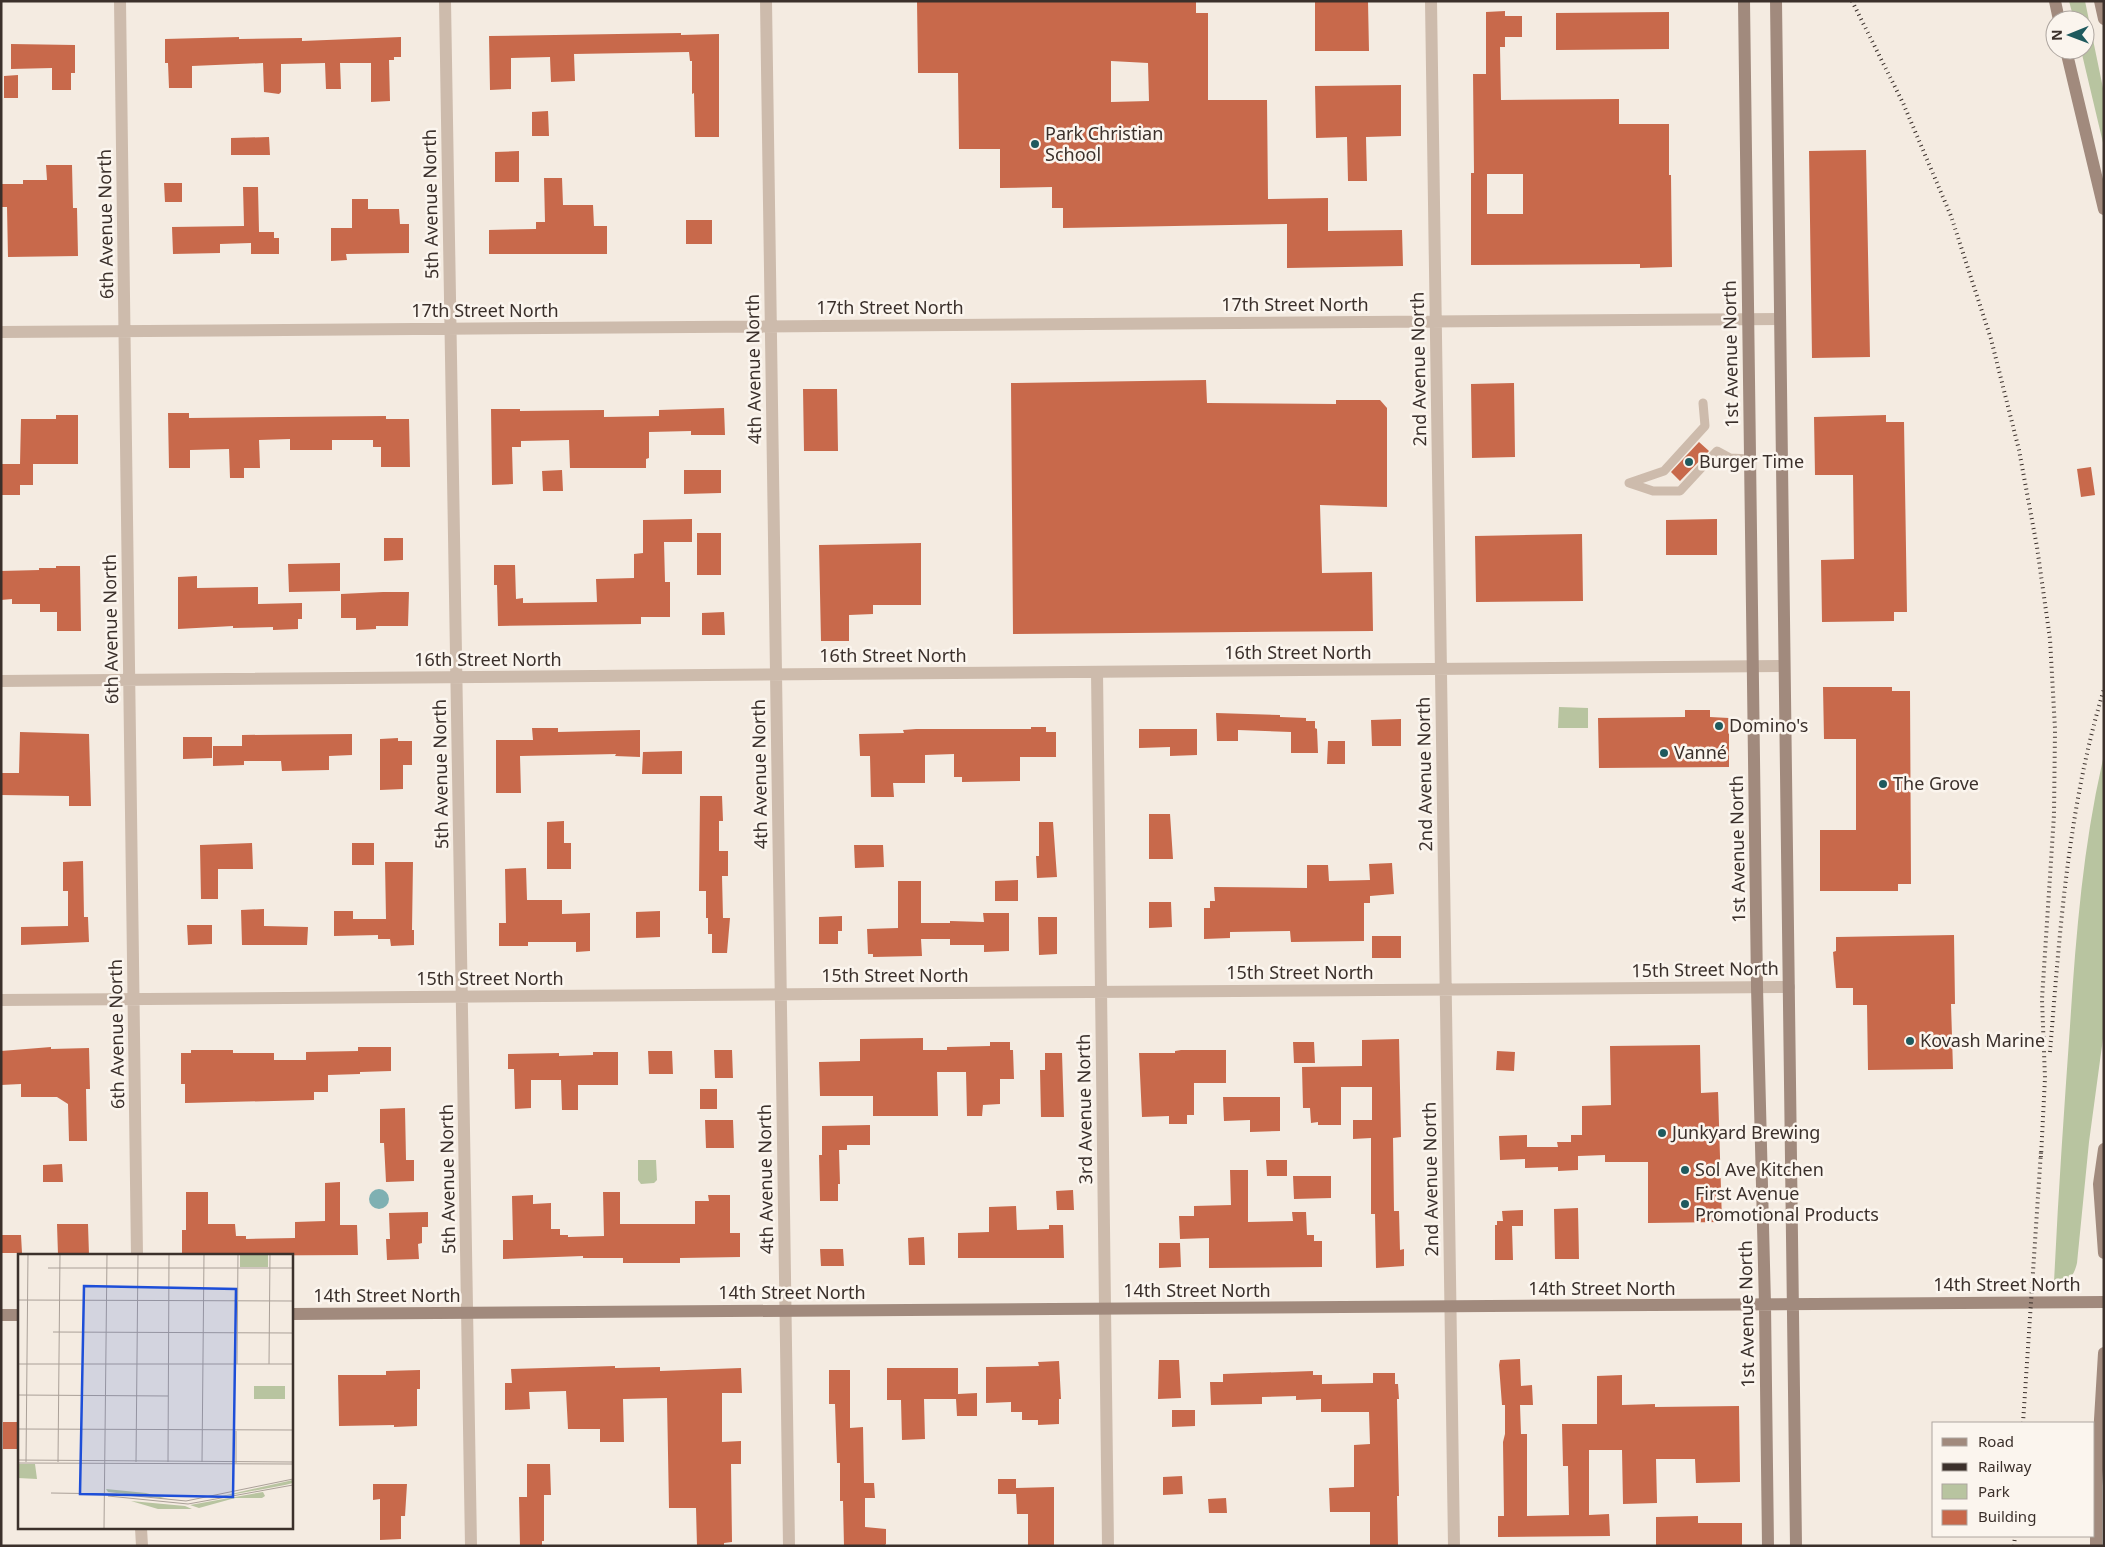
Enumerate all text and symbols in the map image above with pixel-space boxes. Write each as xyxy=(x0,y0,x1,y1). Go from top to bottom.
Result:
north arrow xyxy=(2045,10,2095,60)
text: N xyxy=(2047,29,2066,41)
place label: Park Christian School xyxy=(1045,121,1163,166)
street label: 5th Avenue North xyxy=(417,129,443,279)
marker: Park Christian School xyxy=(1029,138,1041,150)
street label: 6th Avenue North xyxy=(92,149,118,299)
street label: 1st Avenue North xyxy=(1717,280,1743,428)
street label: 2nd Avenue North xyxy=(1405,291,1431,447)
street label: 17th Street North xyxy=(1221,292,1369,316)
street label: 4th Avenue North xyxy=(740,294,766,444)
street label: 17th Street North xyxy=(816,295,964,319)
street label: 17th Street North xyxy=(411,298,559,322)
place label: Burger Time xyxy=(1699,449,1804,473)
marker: Burger Time xyxy=(1683,456,1695,468)
street label: 6th Avenue North xyxy=(97,554,123,704)
street label: 16th Street North xyxy=(1224,640,1372,664)
street label: 16th Street North xyxy=(819,643,967,667)
street label: 16th Street North xyxy=(414,647,562,671)
street label: 2nd Avenue North xyxy=(1411,696,1437,852)
street label: 5th Avenue North xyxy=(427,699,453,849)
street label: 4th Avenue North xyxy=(746,699,772,849)
place label: Domino's xyxy=(1729,713,1808,737)
marker: Domino's xyxy=(1713,720,1725,732)
place label: Vanné xyxy=(1674,740,1727,764)
marker: Vanné xyxy=(1658,747,1670,759)
place label: The Grove xyxy=(1893,771,1979,795)
street label: 1st Avenue North xyxy=(1724,775,1750,923)
marker: The Grove xyxy=(1877,778,1889,790)
street label: 15th Street North xyxy=(1631,956,1779,982)
street label: 6th Avenue North xyxy=(103,959,129,1109)
street label: 15th Street North xyxy=(1226,960,1374,984)
street label: 15th Street North xyxy=(821,963,969,987)
street label: 15th Street North xyxy=(416,966,564,990)
place label: Kovash Marine xyxy=(1920,1028,2045,1052)
street label: 3rd Avenue North xyxy=(1071,1034,1097,1185)
marker: Kovash Marine xyxy=(1904,1035,1916,1047)
street label: 2nd Avenue North xyxy=(1417,1101,1443,1257)
street label: 5th Avenue North xyxy=(434,1104,460,1254)
street label: 4th Avenue North xyxy=(752,1104,778,1254)
place label: Junkyard Brewing xyxy=(1670,1120,1820,1144)
marker: Junkyard Brewing xyxy=(1656,1127,1668,1139)
place label: Sol Ave Kitchen xyxy=(1695,1157,1824,1181)
marker: Sol Ave Kitchen xyxy=(1679,1164,1691,1176)
place label: First Avenue Promotional Products xyxy=(1695,1181,1879,1226)
marker: First Avenue Promotional Products xyxy=(1679,1198,1691,1210)
street label: 1st Avenue North xyxy=(1733,1240,1759,1388)
inset map xyxy=(18,1254,292,1530)
street label: 14th Street North xyxy=(1933,1272,2081,1296)
street label: 14th Street North xyxy=(1528,1276,1676,1300)
street label: 14th Street North xyxy=(1123,1278,1271,1302)
street label: 14th Street North xyxy=(718,1280,866,1304)
street label: 14th Street North xyxy=(313,1283,461,1307)
legend xyxy=(1932,1422,2095,1537)
text: Road xyxy=(1978,1431,2014,1451)
text: Railway xyxy=(1978,1456,2032,1476)
text: Park xyxy=(1978,1481,2010,1501)
text: Building xyxy=(1978,1506,2036,1526)

